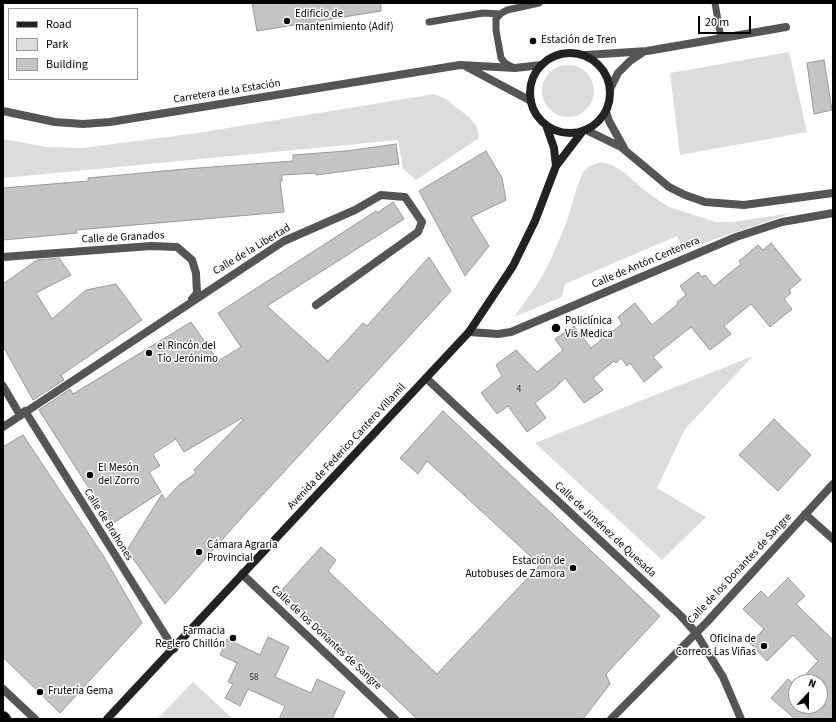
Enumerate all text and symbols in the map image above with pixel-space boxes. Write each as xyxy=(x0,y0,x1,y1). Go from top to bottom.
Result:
legend xyxy=(8,8,138,80)
place label: Edificio de mantenimiento (Adif) xyxy=(295,8,394,34)
scale bar xyxy=(700,8,753,34)
text: 20 m xyxy=(705,14,729,31)
text: Road xyxy=(46,16,72,33)
marker: Edificio de mantenimiento (Adif) xyxy=(282,16,292,26)
place label: Estación de Tren xyxy=(541,34,616,48)
text: Park xyxy=(46,36,68,53)
marker: Estación de Tren xyxy=(528,36,538,46)
text: Building xyxy=(46,56,88,73)
street label: Carretera de la Estación xyxy=(173,77,281,107)
street label: Calle de la Libertad xyxy=(211,222,293,278)
street label: Calle de Granados xyxy=(81,229,165,247)
street label: Calle de Antón Centenera xyxy=(590,234,702,292)
place label: Policlínica Vis Medica xyxy=(565,315,613,341)
marker: Policlínica Vis Medica xyxy=(550,322,562,334)
place label: el Rincón del Tío Jerónimo xyxy=(157,340,218,366)
marker: el Rincón del Tío Jerónimo xyxy=(144,348,154,358)
street label: Avenida de Federico Cantero Villamil xyxy=(285,381,409,513)
house number: 4 xyxy=(517,385,521,395)
place label: El Mesón del Zorro xyxy=(98,462,140,488)
marker: El Mesón del Zorro xyxy=(85,470,95,480)
street label: Calle de Jiménez de Quesada xyxy=(551,479,659,581)
street label: Calle de Brahones xyxy=(81,487,135,563)
street label: Calle de los Donantes de Sangre xyxy=(685,511,795,627)
place label: Cámara Agraria Provincial xyxy=(207,539,277,565)
marker: Cámara Agraria Provincial xyxy=(194,547,204,557)
place label: Estación de Autobuses de Zamora xyxy=(465,555,565,581)
marker: Estación de Autobuses de Zamora xyxy=(568,563,578,573)
street label: Calle de los Donantes de Sangre xyxy=(268,583,384,693)
place label: Farmacia Reglero Chillón xyxy=(155,625,225,651)
marker: Farmacia Reglero Chillón xyxy=(228,633,238,643)
place label: Oficina de Correos Las Viñas xyxy=(676,633,756,659)
marker: Oficina de Correos Las Viñas xyxy=(759,641,769,651)
house number: 58 xyxy=(250,673,258,683)
north arrow xyxy=(788,674,828,714)
text: N xyxy=(806,675,819,692)
place label: Frutería Gema xyxy=(48,685,113,699)
marker: Frutería Gema xyxy=(35,687,45,697)

